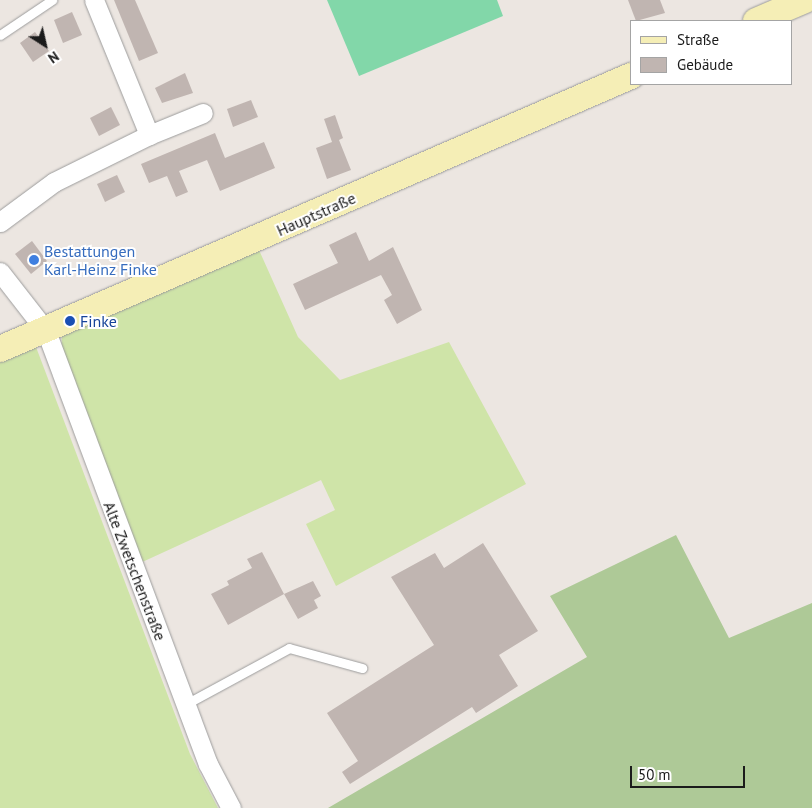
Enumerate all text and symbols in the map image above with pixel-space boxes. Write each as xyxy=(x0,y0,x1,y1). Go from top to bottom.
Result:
north arrow xyxy=(20,20,70,70)
legend xyxy=(630,20,792,85)
text: Straße xyxy=(677,30,719,49)
text: N xyxy=(45,47,63,67)
text: Gebäude xyxy=(677,55,733,74)
street label: Hauptstraße xyxy=(273,188,359,240)
place label: Bestattungen Karl-Heinz Finke xyxy=(44,241,157,279)
marker: Bestattungen Karl-Heinz Finke xyxy=(28,254,40,266)
place label: Finke xyxy=(80,311,117,331)
marker: Finke xyxy=(64,315,76,327)
street label: Alte Zwetschenstraße xyxy=(100,499,170,643)
scale bar xyxy=(632,756,747,788)
text: 50 m xyxy=(638,765,671,784)

